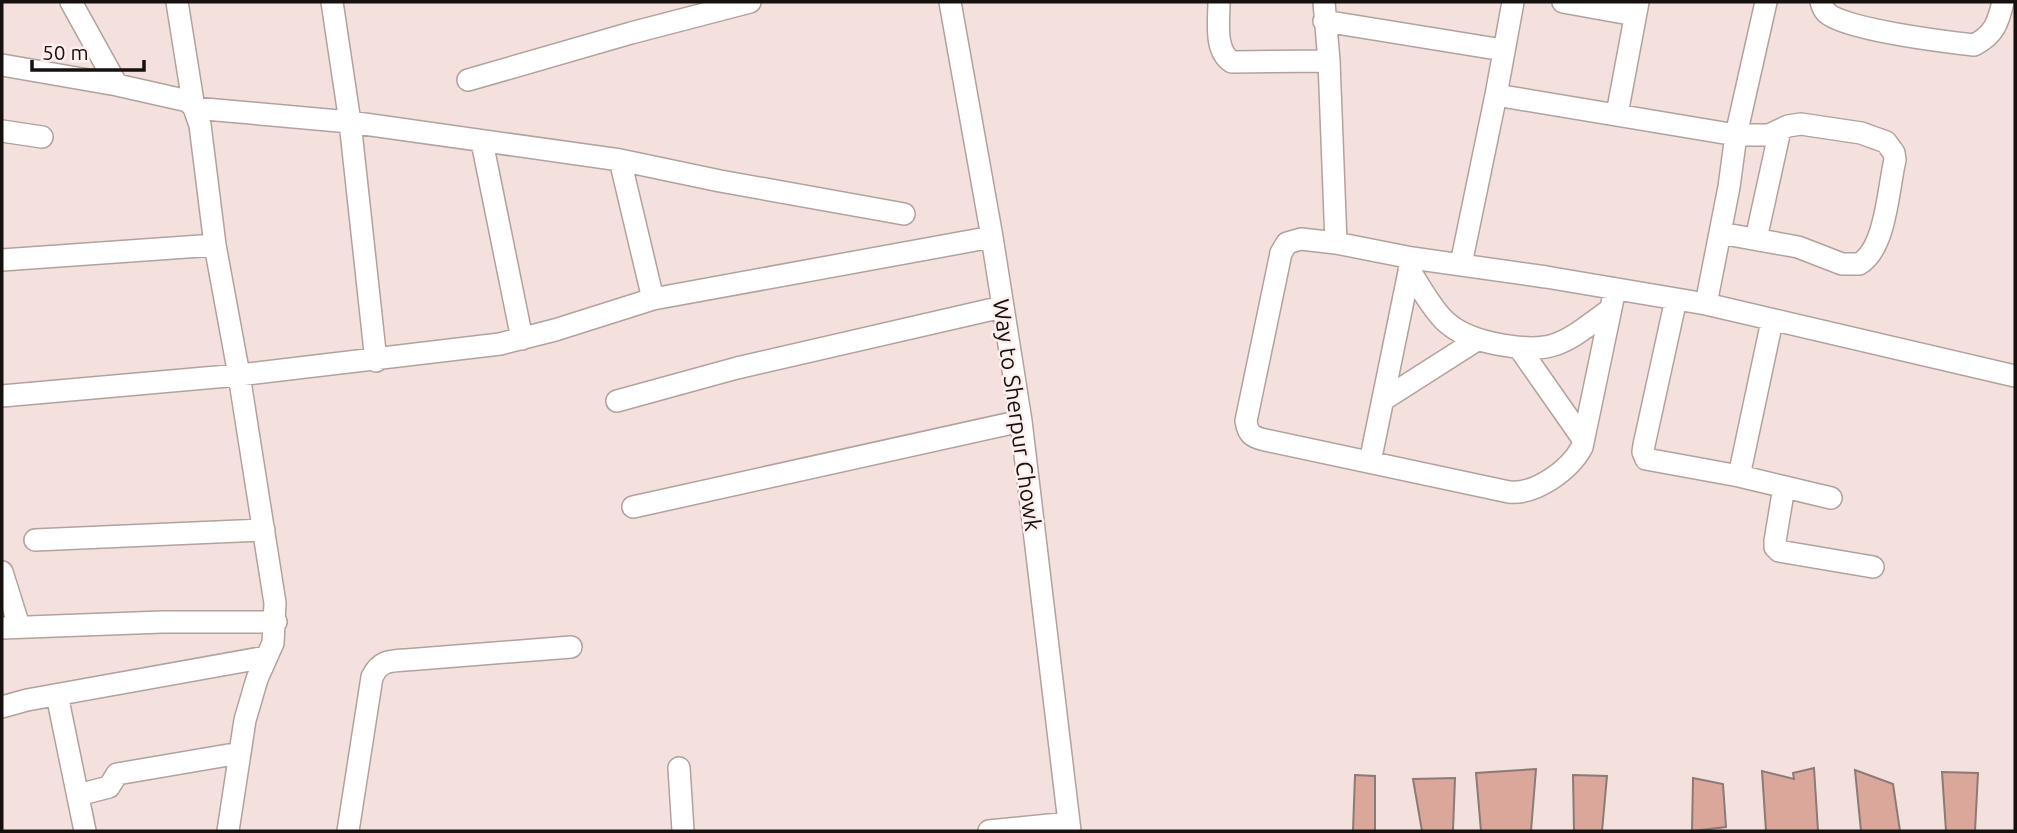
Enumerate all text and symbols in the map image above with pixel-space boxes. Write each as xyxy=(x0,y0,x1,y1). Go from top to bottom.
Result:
scale bar xyxy=(32,28,144,72)
text: 50 m xyxy=(42,40,89,64)
street label: Way to Sherpur Chowk xyxy=(989,297,1046,533)

